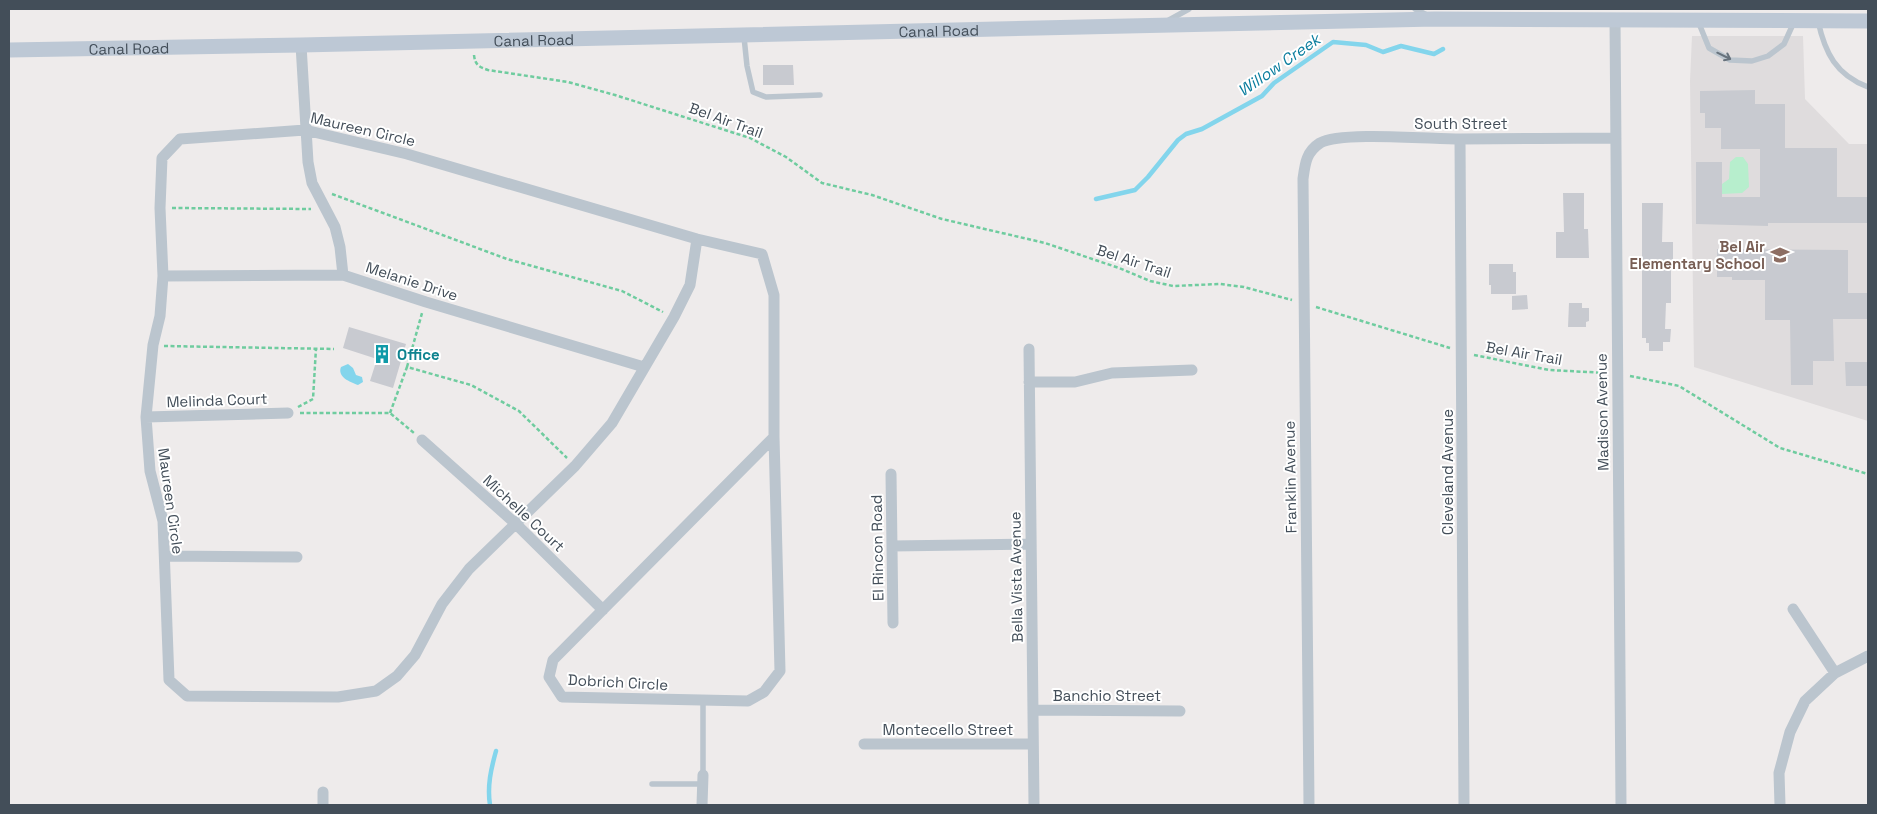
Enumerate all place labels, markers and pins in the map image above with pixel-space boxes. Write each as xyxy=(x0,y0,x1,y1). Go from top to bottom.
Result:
place label: Bel Air Elementary School xyxy=(1630,237,1765,273)
school or university icon: Bel Air Elementary School xyxy=(1769,244,1791,266)
building icon: Office xyxy=(371,343,393,365)
place label: Office xyxy=(397,345,440,364)

